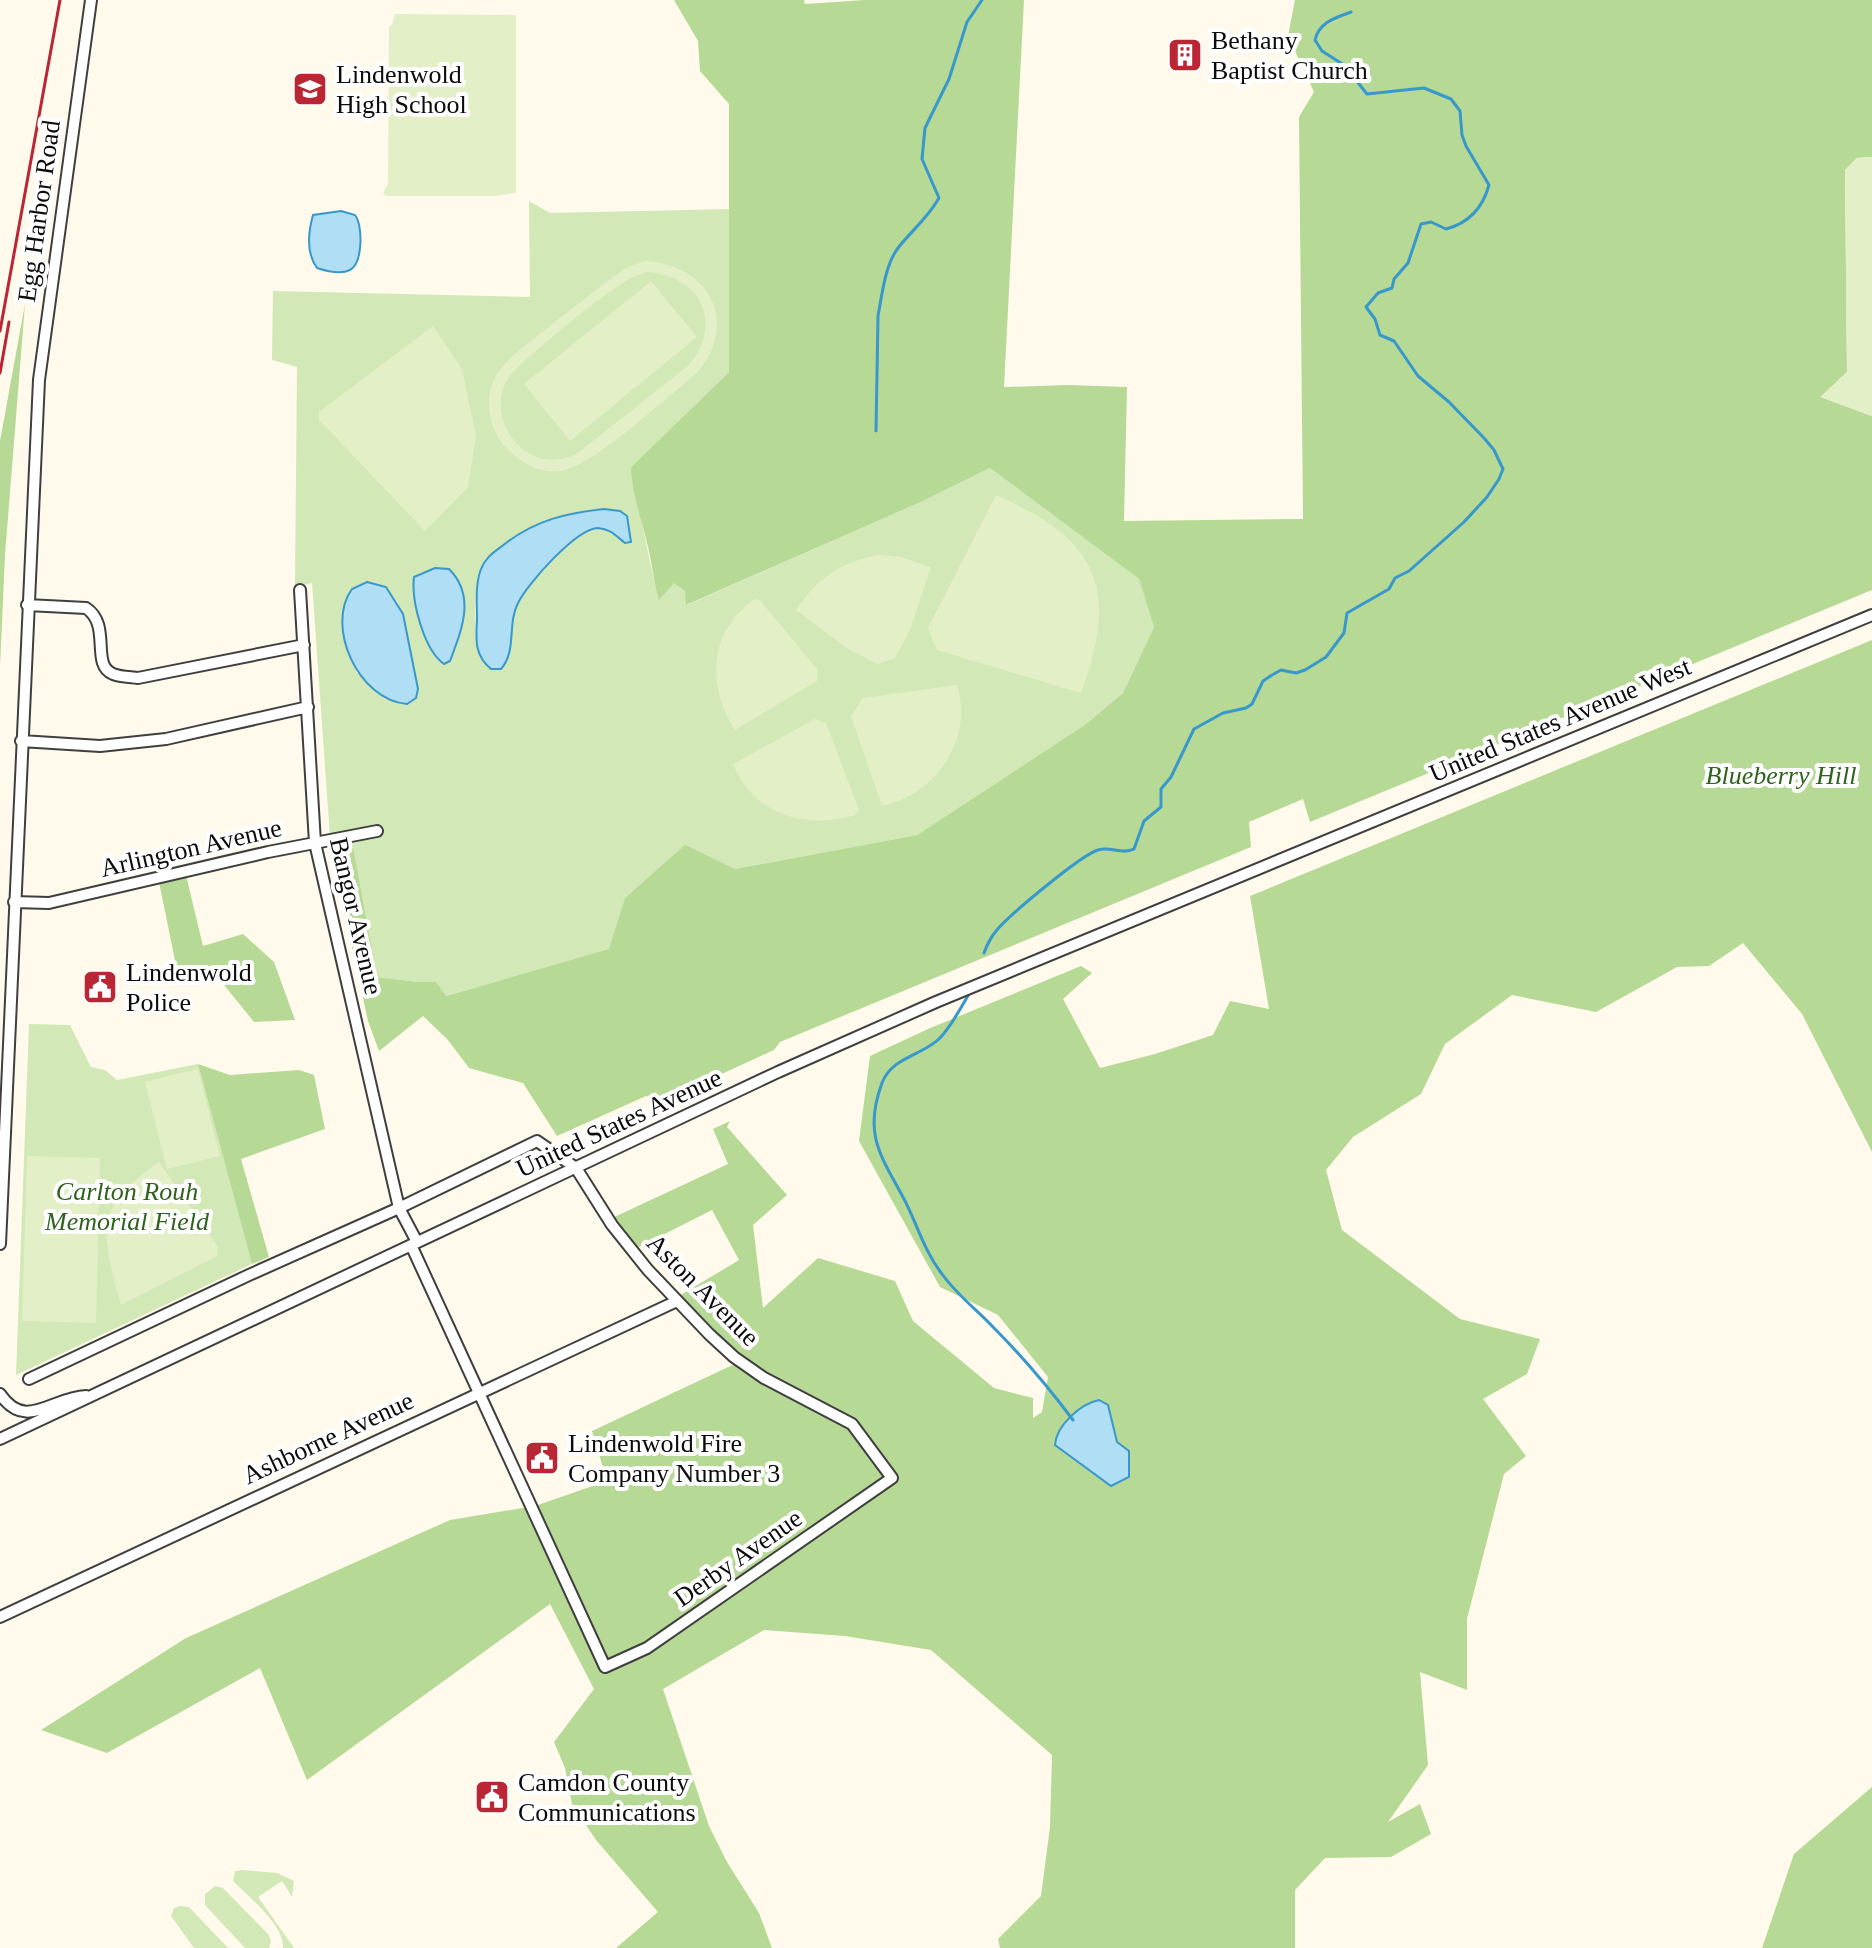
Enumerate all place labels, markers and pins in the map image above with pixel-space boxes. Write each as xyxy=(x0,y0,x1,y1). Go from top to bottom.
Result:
place label: Bethany Baptist Church xyxy=(1211,26,1368,85)
building icon: Bethany Baptist Church xyxy=(1166,36,1204,74)
place label: Lindenwold High School xyxy=(336,60,467,119)
school or university icon: Lindenwold High School xyxy=(291,70,329,108)
place label: Lindenwold Police xyxy=(126,958,252,1017)
public building icon: Lindenwold Police xyxy=(81,968,119,1006)
place label: Lindenwold Fire Company Number 3 xyxy=(568,1429,780,1488)
public building icon: Lindenwold Fire Company Number 3 xyxy=(523,1439,561,1477)
place label: Camdon County Communications xyxy=(518,1768,696,1827)
public building icon: Camdon County Communications xyxy=(473,1778,511,1816)

